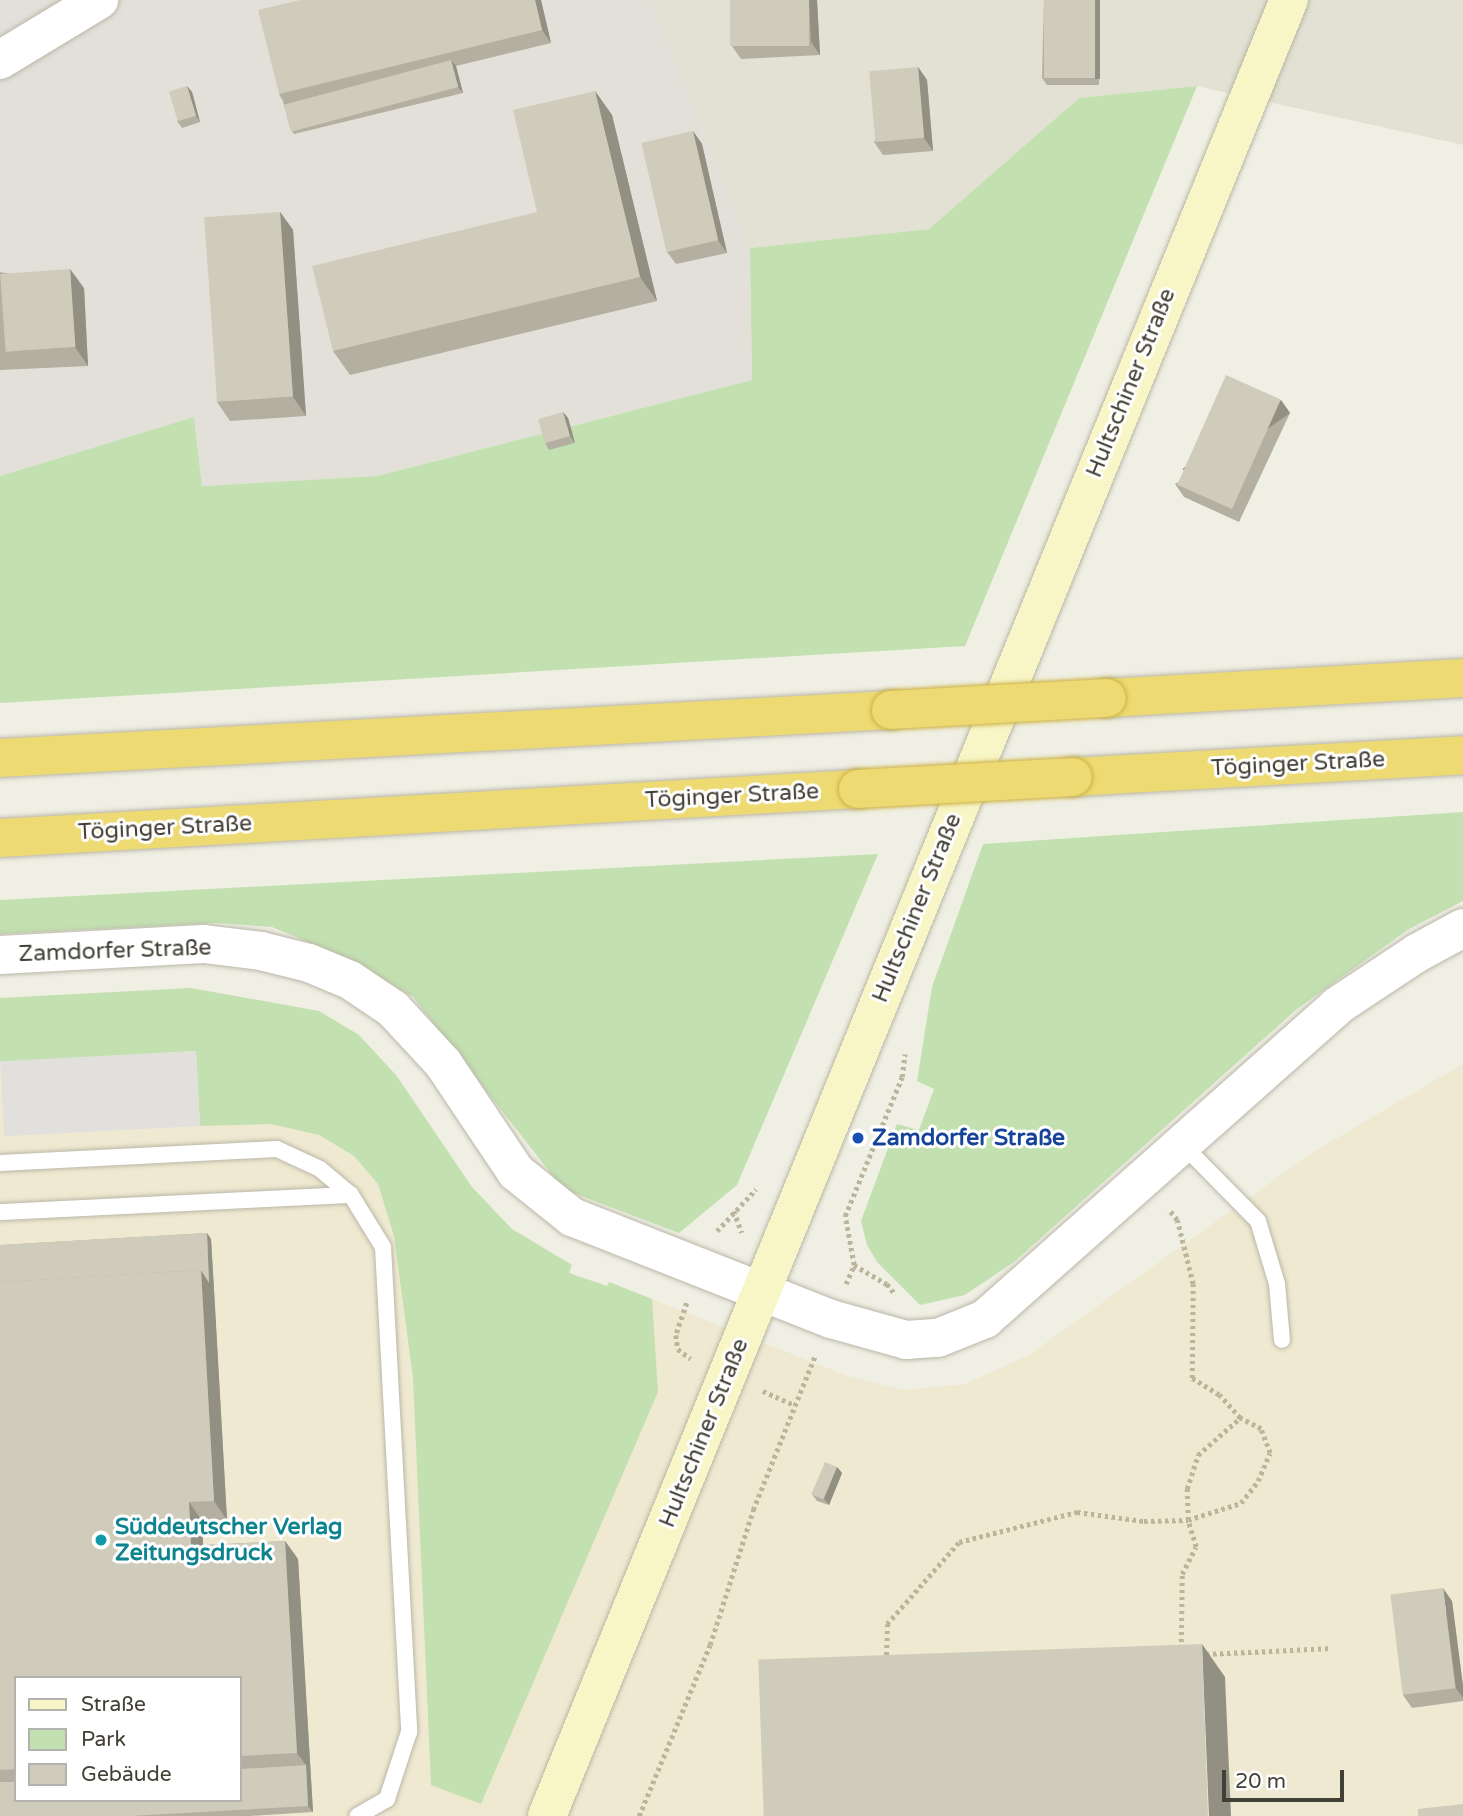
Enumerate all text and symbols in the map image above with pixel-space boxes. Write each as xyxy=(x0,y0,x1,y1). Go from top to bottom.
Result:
street label: Hultschiner Straße xyxy=(1080,284,1182,482)
street label: Töginger Straße xyxy=(1210,746,1386,782)
street label: Töginger Straße xyxy=(644,778,820,814)
street label: Hultschiner Straße xyxy=(866,809,968,1007)
street label: Töginger Straße xyxy=(77,810,253,846)
street label: Zamdorfer Straße xyxy=(18,934,212,968)
place label: Zamdorfer Straße xyxy=(872,1124,1065,1152)
marker: Zamdorfer Straße xyxy=(850,1130,866,1146)
street label: Hultschiner Straße xyxy=(653,1334,755,1532)
place label: Süddeutscher Verlag Zeitungsdruck xyxy=(115,1513,343,1567)
marker: Süddeutscher Verlag Zeitungsdruck xyxy=(93,1532,109,1548)
legend xyxy=(14,1676,242,1802)
text: Straße xyxy=(81,1692,146,1717)
text: Park xyxy=(81,1727,126,1752)
scale bar xyxy=(1225,1756,1348,1800)
text: Gebäude xyxy=(81,1762,172,1787)
text: 20 m xyxy=(1235,1769,1286,1794)

